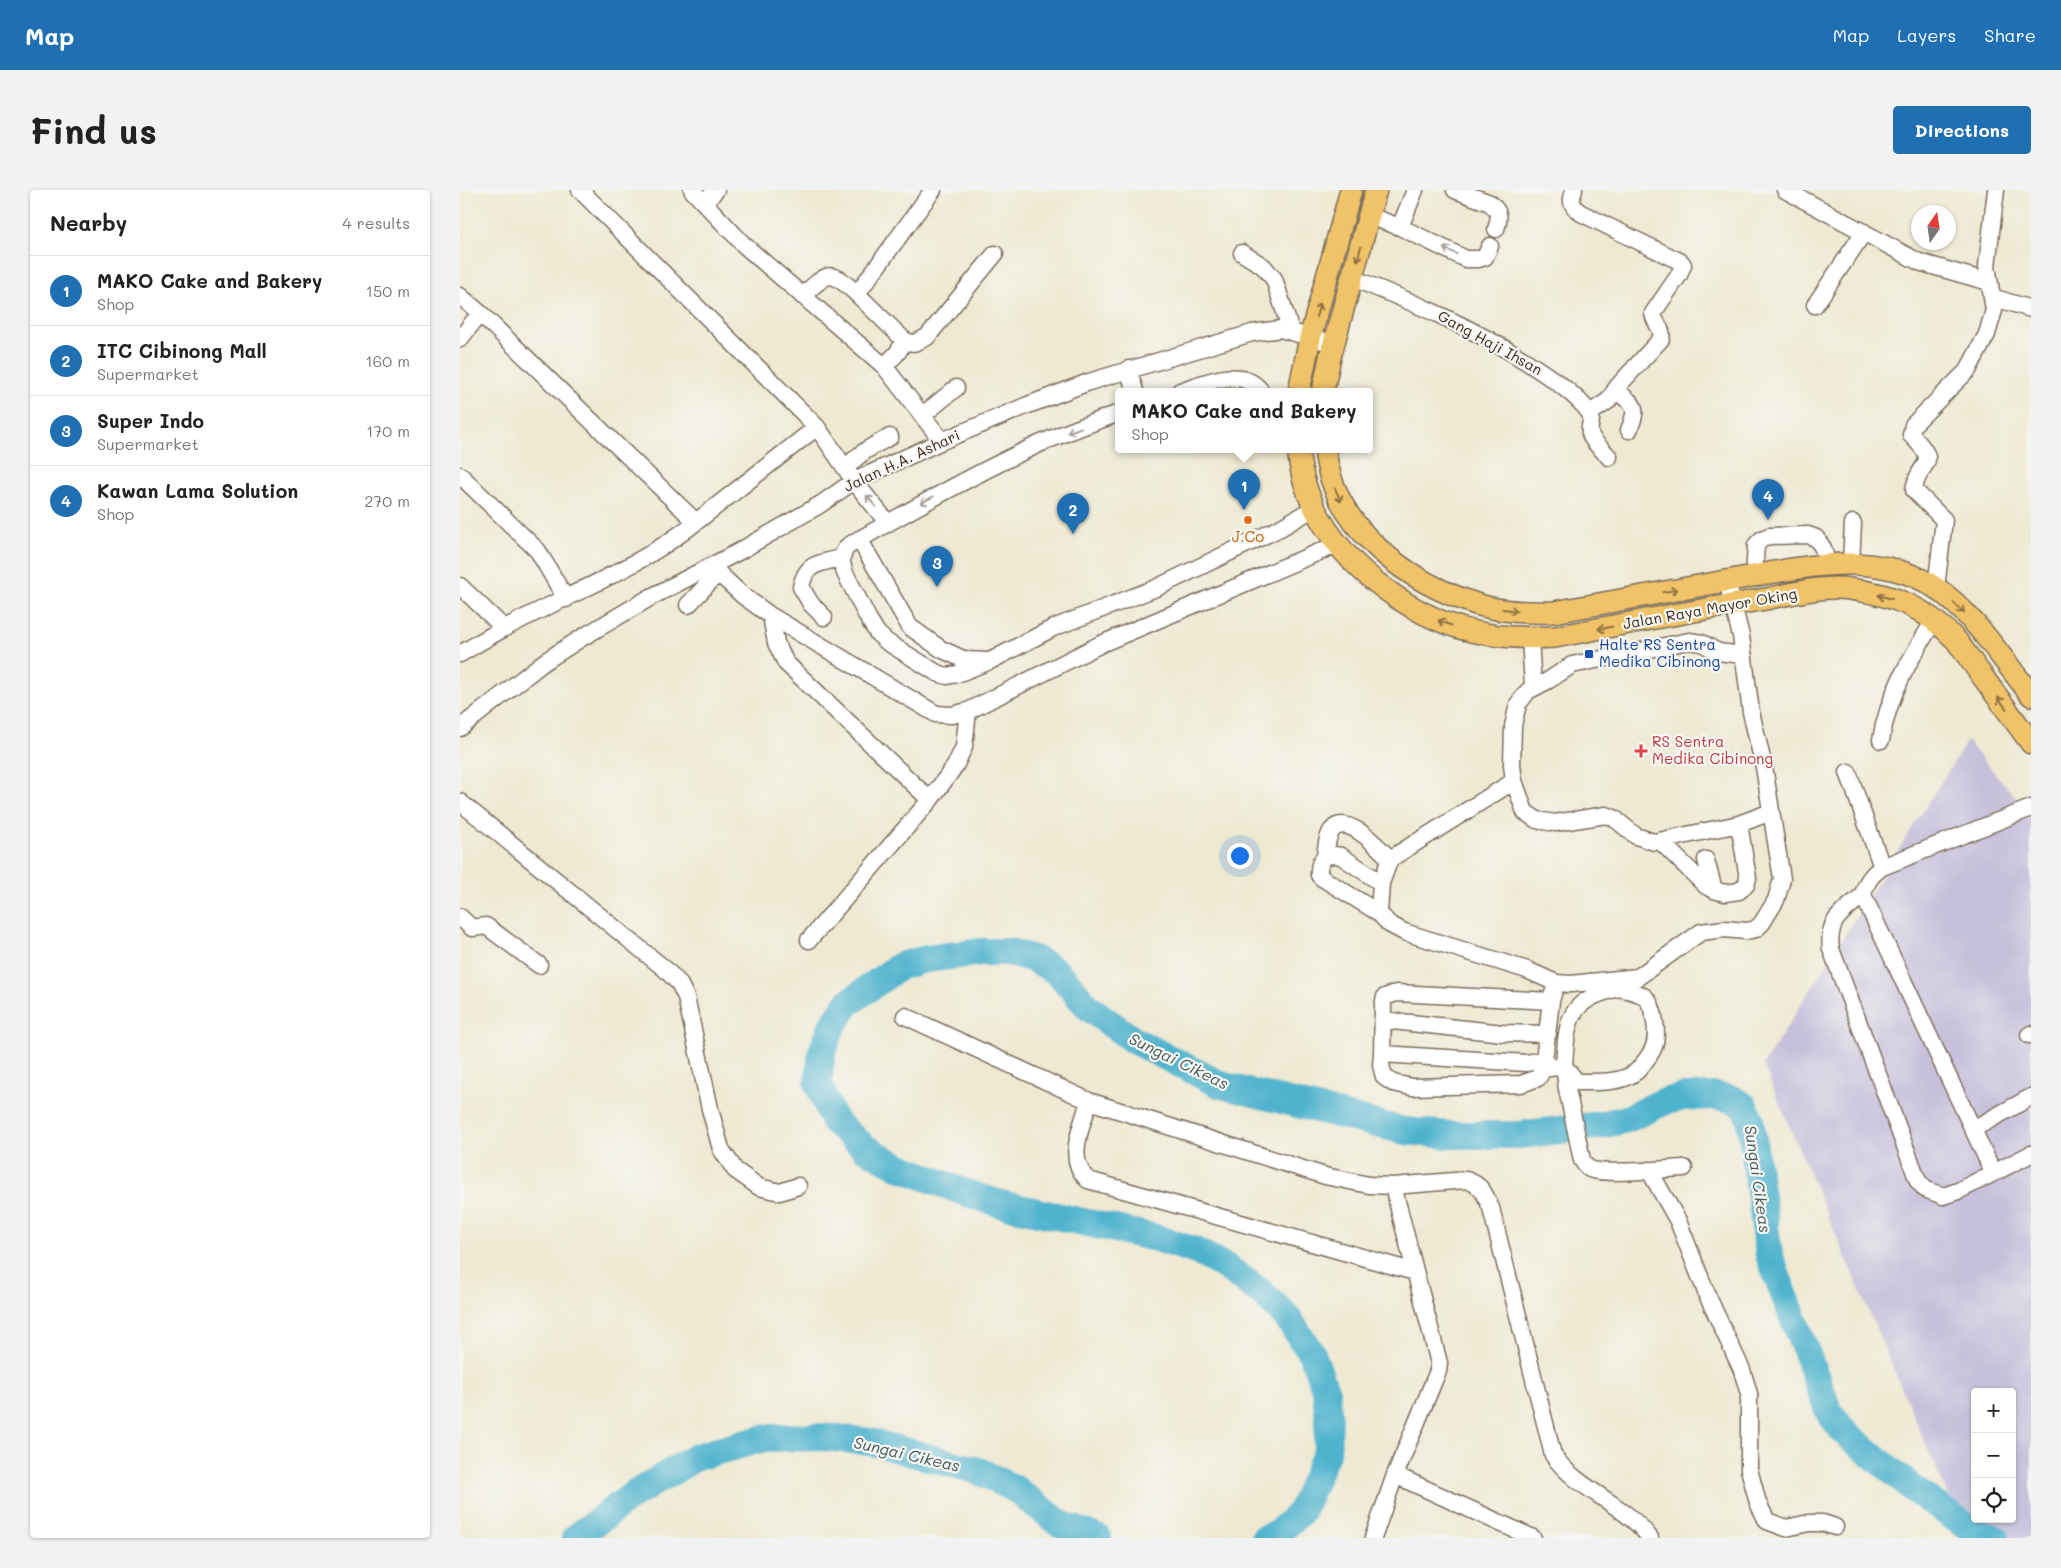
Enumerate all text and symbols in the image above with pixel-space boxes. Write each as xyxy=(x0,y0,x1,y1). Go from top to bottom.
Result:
text: Map xyxy=(25,20,74,51)
text: Map xyxy=(1833,23,1869,47)
text: Layers xyxy=(1897,23,1956,47)
text: Share xyxy=(1984,23,2036,47)
button: Directions xyxy=(1893,106,2031,154)
text: Find us xyxy=(30,107,157,153)
north arrow xyxy=(1911,205,1956,250)
text: Nearby xyxy=(50,209,127,236)
text: 4 results xyxy=(342,212,410,233)
one-way arrow xyxy=(1353,245,1363,261)
one-way arrow xyxy=(1443,246,1458,256)
text: MAKO Cake and Bakery xyxy=(97,268,322,293)
text: 1 xyxy=(62,280,70,301)
text: 150 m xyxy=(366,280,410,301)
text: Shop xyxy=(97,293,134,314)
one-way arrow xyxy=(1313,302,1323,318)
street label: Gang Haji Ihsan xyxy=(1435,305,1546,379)
text: ITC Cibinong Mall xyxy=(97,338,267,363)
text: 2 xyxy=(62,350,70,371)
text: 160 m xyxy=(365,350,410,371)
text: Supermarket xyxy=(97,363,199,384)
popup xyxy=(1115,388,1373,453)
text: MAKO Cake and Bakery xyxy=(1131,398,1357,423)
text: Super Indo xyxy=(97,408,204,433)
text: 3 xyxy=(61,420,71,441)
text: 170 m xyxy=(366,420,410,441)
text: Shop xyxy=(1131,423,1169,444)
street label: Jalan H.A. Ashari xyxy=(840,424,963,496)
one-way arrow xyxy=(1066,426,1082,435)
text: Supermarket xyxy=(97,433,199,454)
pin: 1 xyxy=(1228,469,1260,510)
text: Kawan Lama Solution xyxy=(97,478,298,503)
pin: 4 xyxy=(1752,479,1784,520)
one-way arrow xyxy=(1334,487,1344,502)
text: 4 xyxy=(61,490,71,511)
text: 270 m xyxy=(364,490,410,511)
pin: 2 xyxy=(1057,493,1089,534)
one-way arrow xyxy=(865,495,876,508)
one-way arrow xyxy=(920,496,935,505)
text: Shop xyxy=(97,503,134,524)
marker: J.Co xyxy=(1242,514,1254,526)
place label: J.Co xyxy=(1232,526,1264,546)
pin: 3 xyxy=(921,546,953,587)
street label: Jalan Raya Mayor Oking xyxy=(1621,583,1799,633)
one-way arrow xyxy=(1662,585,1678,595)
one-way arrow xyxy=(1878,592,1894,601)
one-way arrow xyxy=(1953,602,1965,614)
one-way arrow xyxy=(1502,605,1518,615)
one-way arrow xyxy=(1438,617,1453,627)
one-way arrow xyxy=(1597,623,1613,633)
place label: Halte RS Sentra Medika Cibinong xyxy=(1599,634,1720,671)
marker: Halte RS Sentra Medika Cibinong xyxy=(1583,648,1595,660)
one-way arrow xyxy=(1997,696,2007,710)
place label: RS Sentra Medika Cibinong xyxy=(1652,731,1773,768)
marker: RS Sentra Medika Cibinong xyxy=(1634,744,1648,758)
your location xyxy=(1227,843,1253,869)
water label: Sungai Cikeas xyxy=(1126,1027,1233,1094)
water label: Sungai Cikeas xyxy=(1741,1124,1776,1234)
map controls xyxy=(1971,1388,2016,1523)
button: + xyxy=(1971,1388,2016,1433)
water label: Sungai Cikeas xyxy=(852,1431,962,1476)
button: − xyxy=(1971,1433,2016,1478)
button: locate xyxy=(1971,1478,2016,1523)

